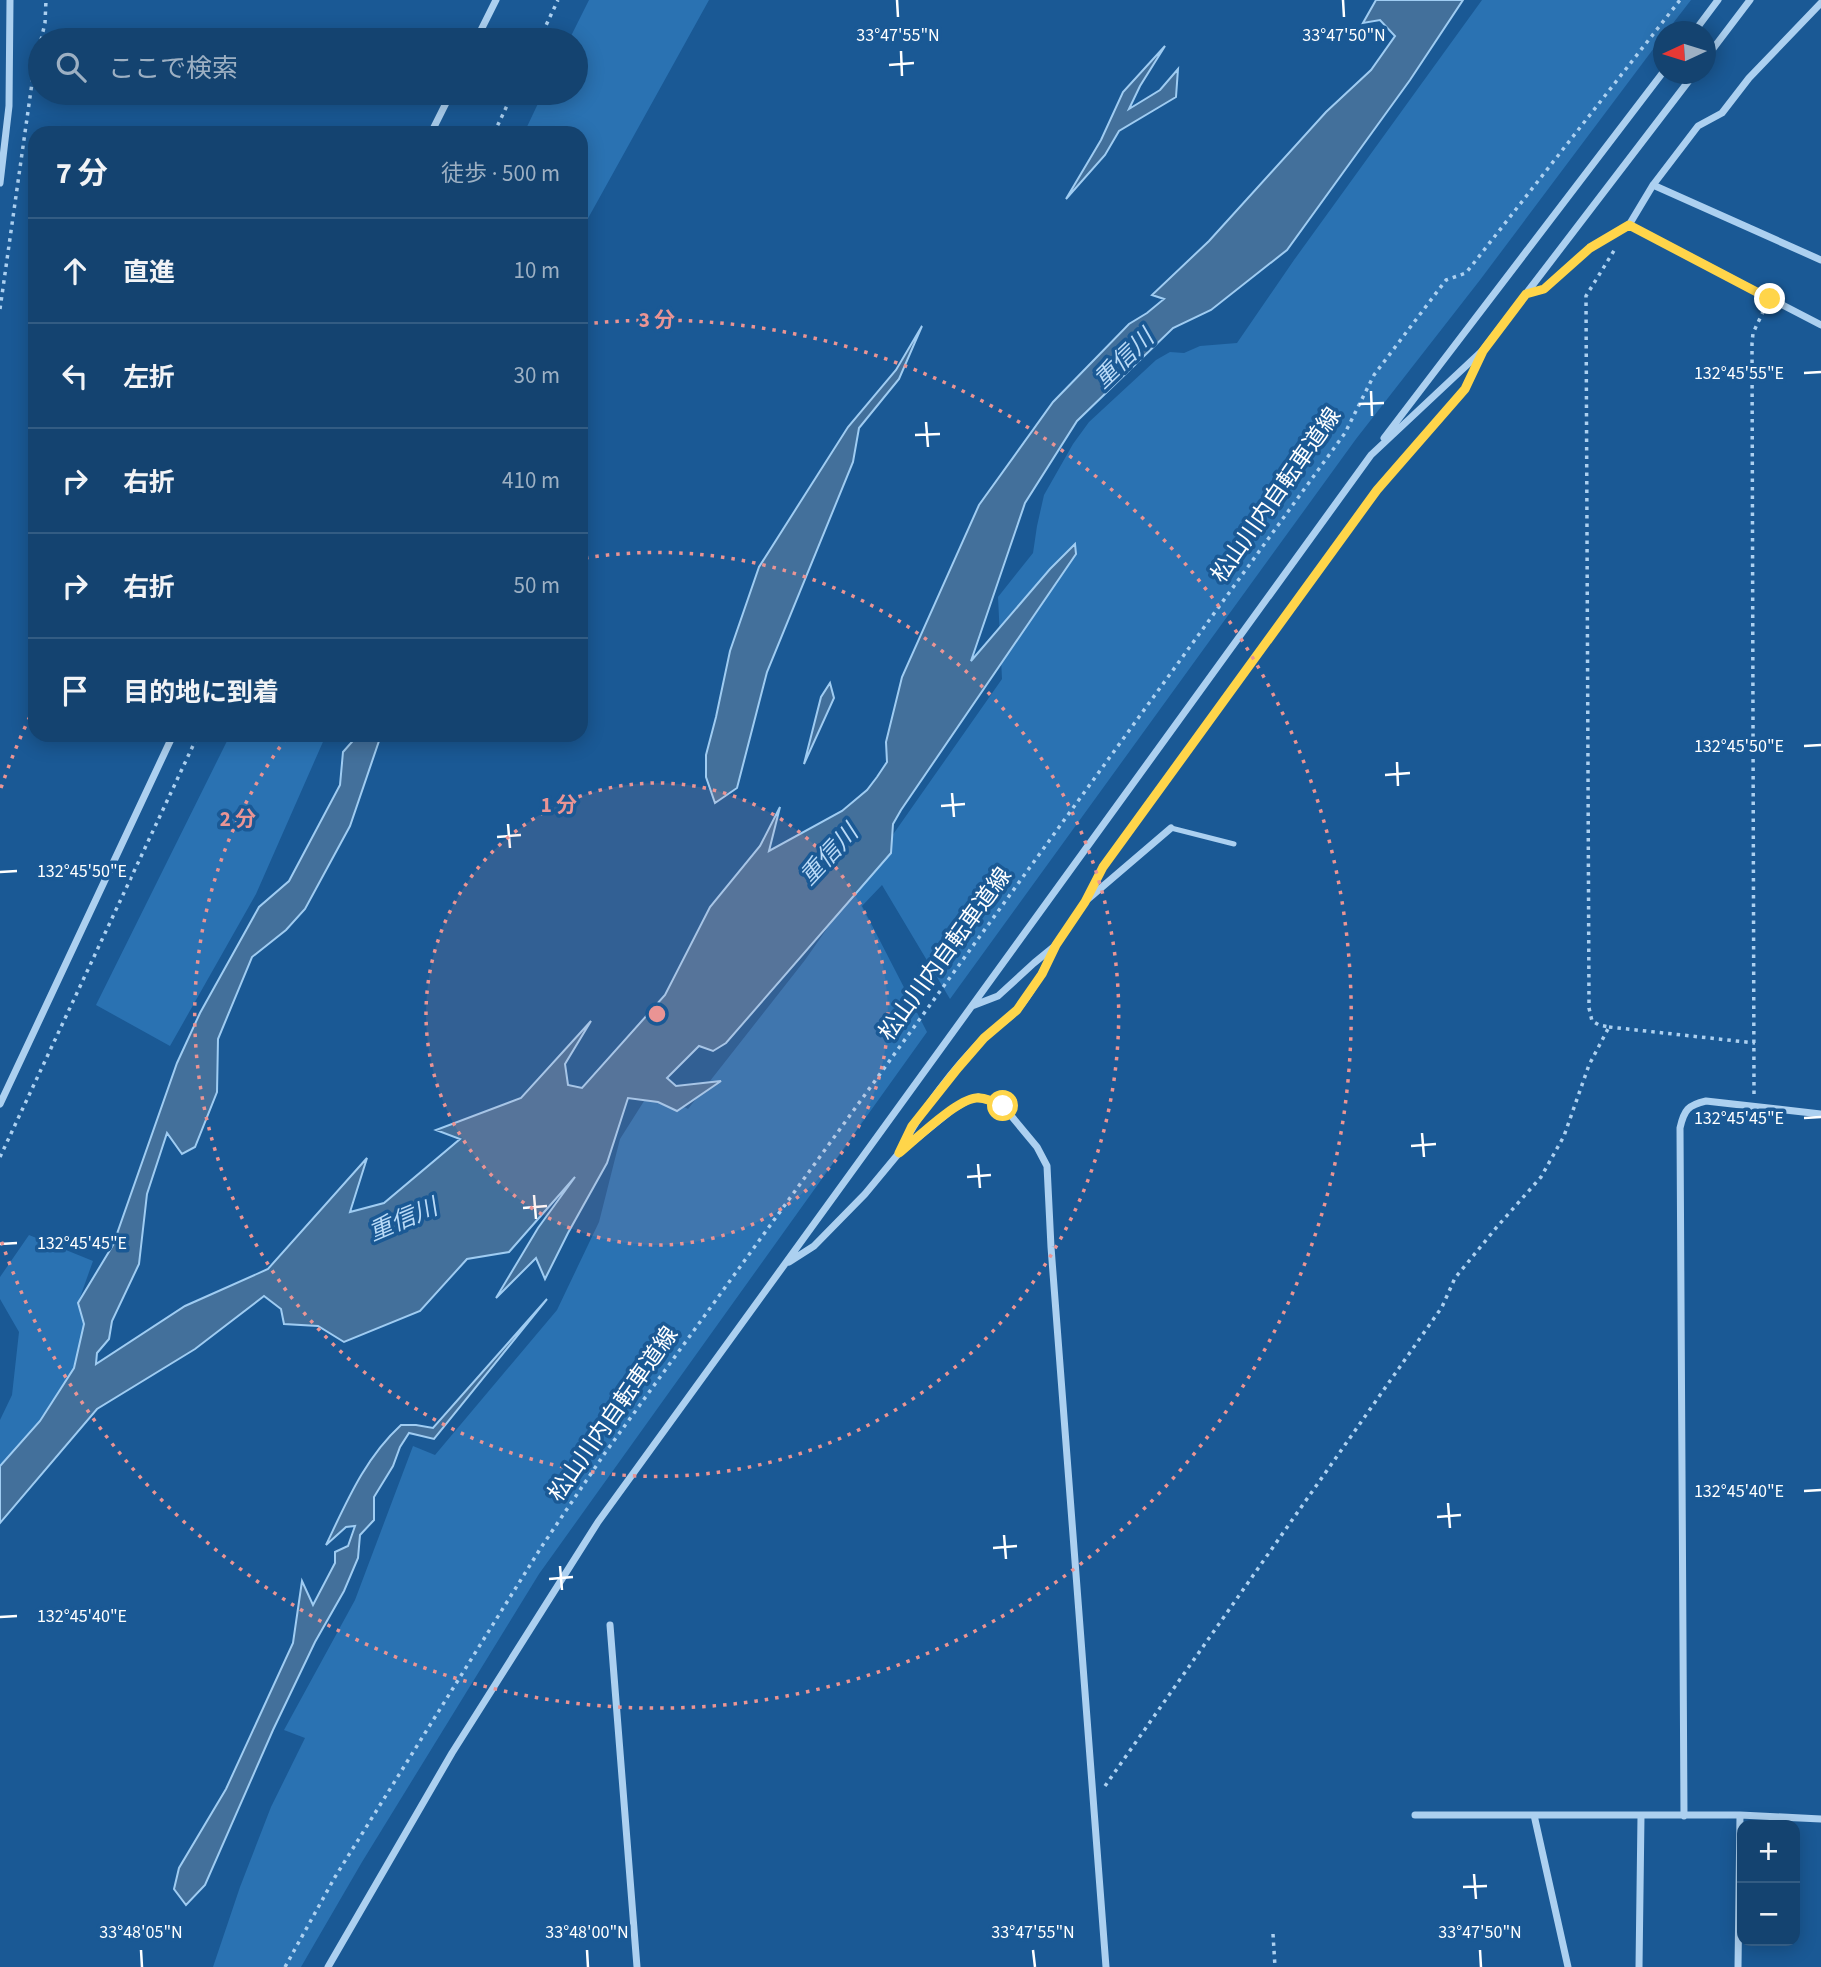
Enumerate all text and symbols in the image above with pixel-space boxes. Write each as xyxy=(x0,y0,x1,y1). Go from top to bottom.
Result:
north arrow xyxy=(1653,21,1716,84)
text: 33°47'55"N xyxy=(856,23,940,48)
text: 33°47'50"N xyxy=(1302,23,1386,48)
search box xyxy=(28,28,588,105)
icon: search xyxy=(52,48,90,86)
text: ここで検索 xyxy=(108,50,238,87)
text: 7 分 xyxy=(56,152,108,195)
text: 徒歩 · 500 m xyxy=(441,157,560,190)
icon: ahead xyxy=(56,252,94,290)
text: 直進 xyxy=(123,254,175,291)
text: 10 m xyxy=(513,254,560,287)
route end xyxy=(1754,283,1785,314)
text: 3 分 xyxy=(639,305,675,335)
water label: 重信川 xyxy=(1086,319,1164,397)
icon: left xyxy=(56,357,94,395)
text: 左折 xyxy=(123,359,175,396)
text: 30 m xyxy=(513,359,560,392)
text: 132°45'55"E xyxy=(1694,361,1784,386)
street label: 松山川内自転車道線 xyxy=(1203,401,1349,589)
icon: right xyxy=(56,462,94,500)
text: 右折 xyxy=(123,464,175,501)
text: 410 m xyxy=(502,464,560,497)
icon: right xyxy=(56,567,94,605)
text: 右折 xyxy=(123,569,175,606)
text: 50 m xyxy=(513,569,560,602)
icon: arrive xyxy=(56,672,94,710)
text: 目的地に到着 xyxy=(123,674,279,711)
text: 132°45'50"E xyxy=(1694,734,1784,759)
text: 1 分 xyxy=(541,790,577,820)
text: 2 分 xyxy=(220,804,256,834)
water label: 重信川 xyxy=(792,815,868,893)
text: 132°45'50"E xyxy=(37,859,127,884)
street label: 松山川内自転車道線 xyxy=(871,861,1019,1047)
centre of rings xyxy=(645,1002,669,1026)
route start xyxy=(987,1090,1018,1121)
text: 132°45'45"E xyxy=(1694,1106,1784,1131)
water label: 重信川 xyxy=(363,1189,446,1250)
text: 132°45'45"E xyxy=(37,1231,127,1256)
street label: 松山川内自転車道線 xyxy=(540,1320,686,1508)
text: 132°45'40"E xyxy=(1694,1479,1784,1504)
text: 132°45'40"E xyxy=(37,1604,127,1629)
map controls xyxy=(1737,1820,1800,1946)
button: + xyxy=(1737,1820,1800,1883)
button: − xyxy=(1737,1883,1800,1946)
text: 33°48'05"N xyxy=(99,1920,183,1945)
text: 33°48'00"N xyxy=(545,1920,629,1945)
text: 33°47'55"N xyxy=(991,1920,1075,1945)
text: 33°47'50"N xyxy=(1438,1920,1522,1945)

